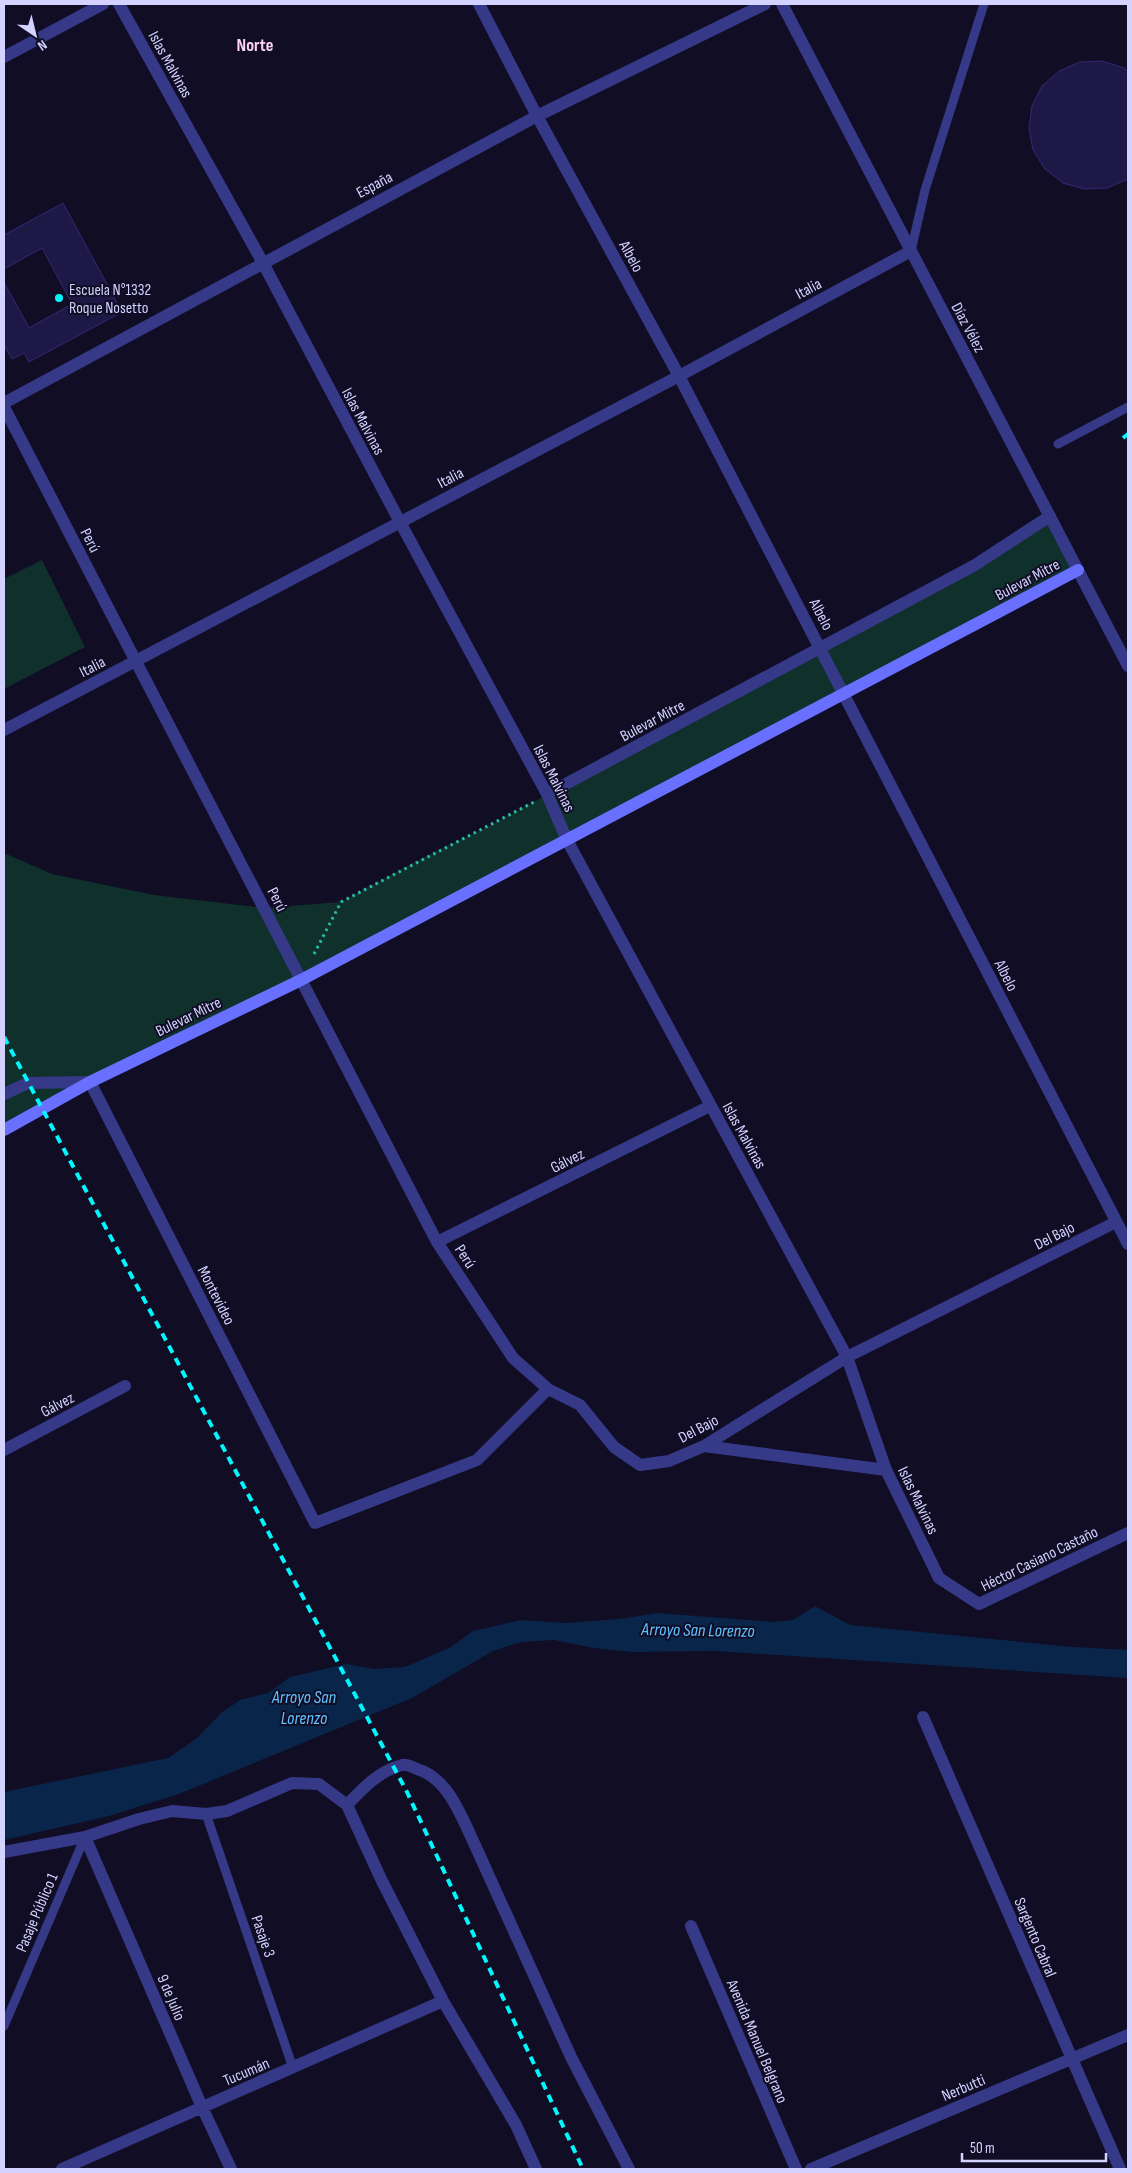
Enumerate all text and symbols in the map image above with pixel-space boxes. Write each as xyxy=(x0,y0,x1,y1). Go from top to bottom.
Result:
north arrow xyxy=(10,10,60,60)
street label: Islas Malvinas xyxy=(144,28,196,101)
district label: Norte xyxy=(237,35,273,56)
text: N xyxy=(34,36,50,54)
street label: España xyxy=(353,168,396,203)
street label: Albelo xyxy=(614,237,647,276)
street label: Italia xyxy=(792,275,825,304)
place label: Escuela N°1332 Roque Nosetto xyxy=(69,281,151,318)
marker: Escuela N°1332 Roque Nosetto xyxy=(53,292,65,304)
street label: Díaz Vélez xyxy=(947,300,989,356)
street label: Islas Malvinas xyxy=(337,385,388,459)
street label: Italia xyxy=(434,464,467,493)
street label: Perú xyxy=(76,525,104,556)
street label: Bulevar Mitre xyxy=(992,555,1063,605)
street label: Albelo xyxy=(804,595,837,634)
street label: Italia xyxy=(76,653,109,682)
street label: Bulevar Mitre xyxy=(617,696,688,746)
street label: Islas Malvinas xyxy=(529,742,579,816)
street label: Perú xyxy=(263,884,291,915)
street label: Albelo xyxy=(989,956,1022,995)
street label: Bulevar Mitre xyxy=(153,993,224,1041)
street label: Islas Malvinas xyxy=(718,1099,770,1172)
street label: Gálvez xyxy=(548,1145,588,1178)
street label: Del Bajo xyxy=(1031,1218,1078,1254)
street label: Perú xyxy=(450,1241,479,1272)
street label: Montevideo xyxy=(193,1263,238,1328)
street label: Gálvez xyxy=(38,1389,78,1422)
street label: Del Bajo xyxy=(675,1411,722,1448)
street label: Islas Malvinas xyxy=(893,1464,942,1538)
street label: Héctor Casiano Castaño xyxy=(978,1523,1101,1596)
water label: Arroyo San Lorenzo xyxy=(640,1619,755,1642)
water label: Arroyo San Lorenzo xyxy=(271,1687,336,1729)
street label: Pasaje Público 1 xyxy=(12,1870,63,1955)
street label: Sargento Cabral xyxy=(1009,1895,1060,1980)
street label: Pasaje 3 xyxy=(247,1913,279,1960)
street label: 9 de Julio xyxy=(152,1972,189,2023)
street label: Avenida Manuel Belgrano xyxy=(722,1976,791,2106)
street label: Tucumán xyxy=(221,2054,273,2091)
street label: Nerbutti xyxy=(939,2071,988,2106)
scale bar xyxy=(962,2130,1106,2162)
text: 50 m xyxy=(970,2139,995,2158)

